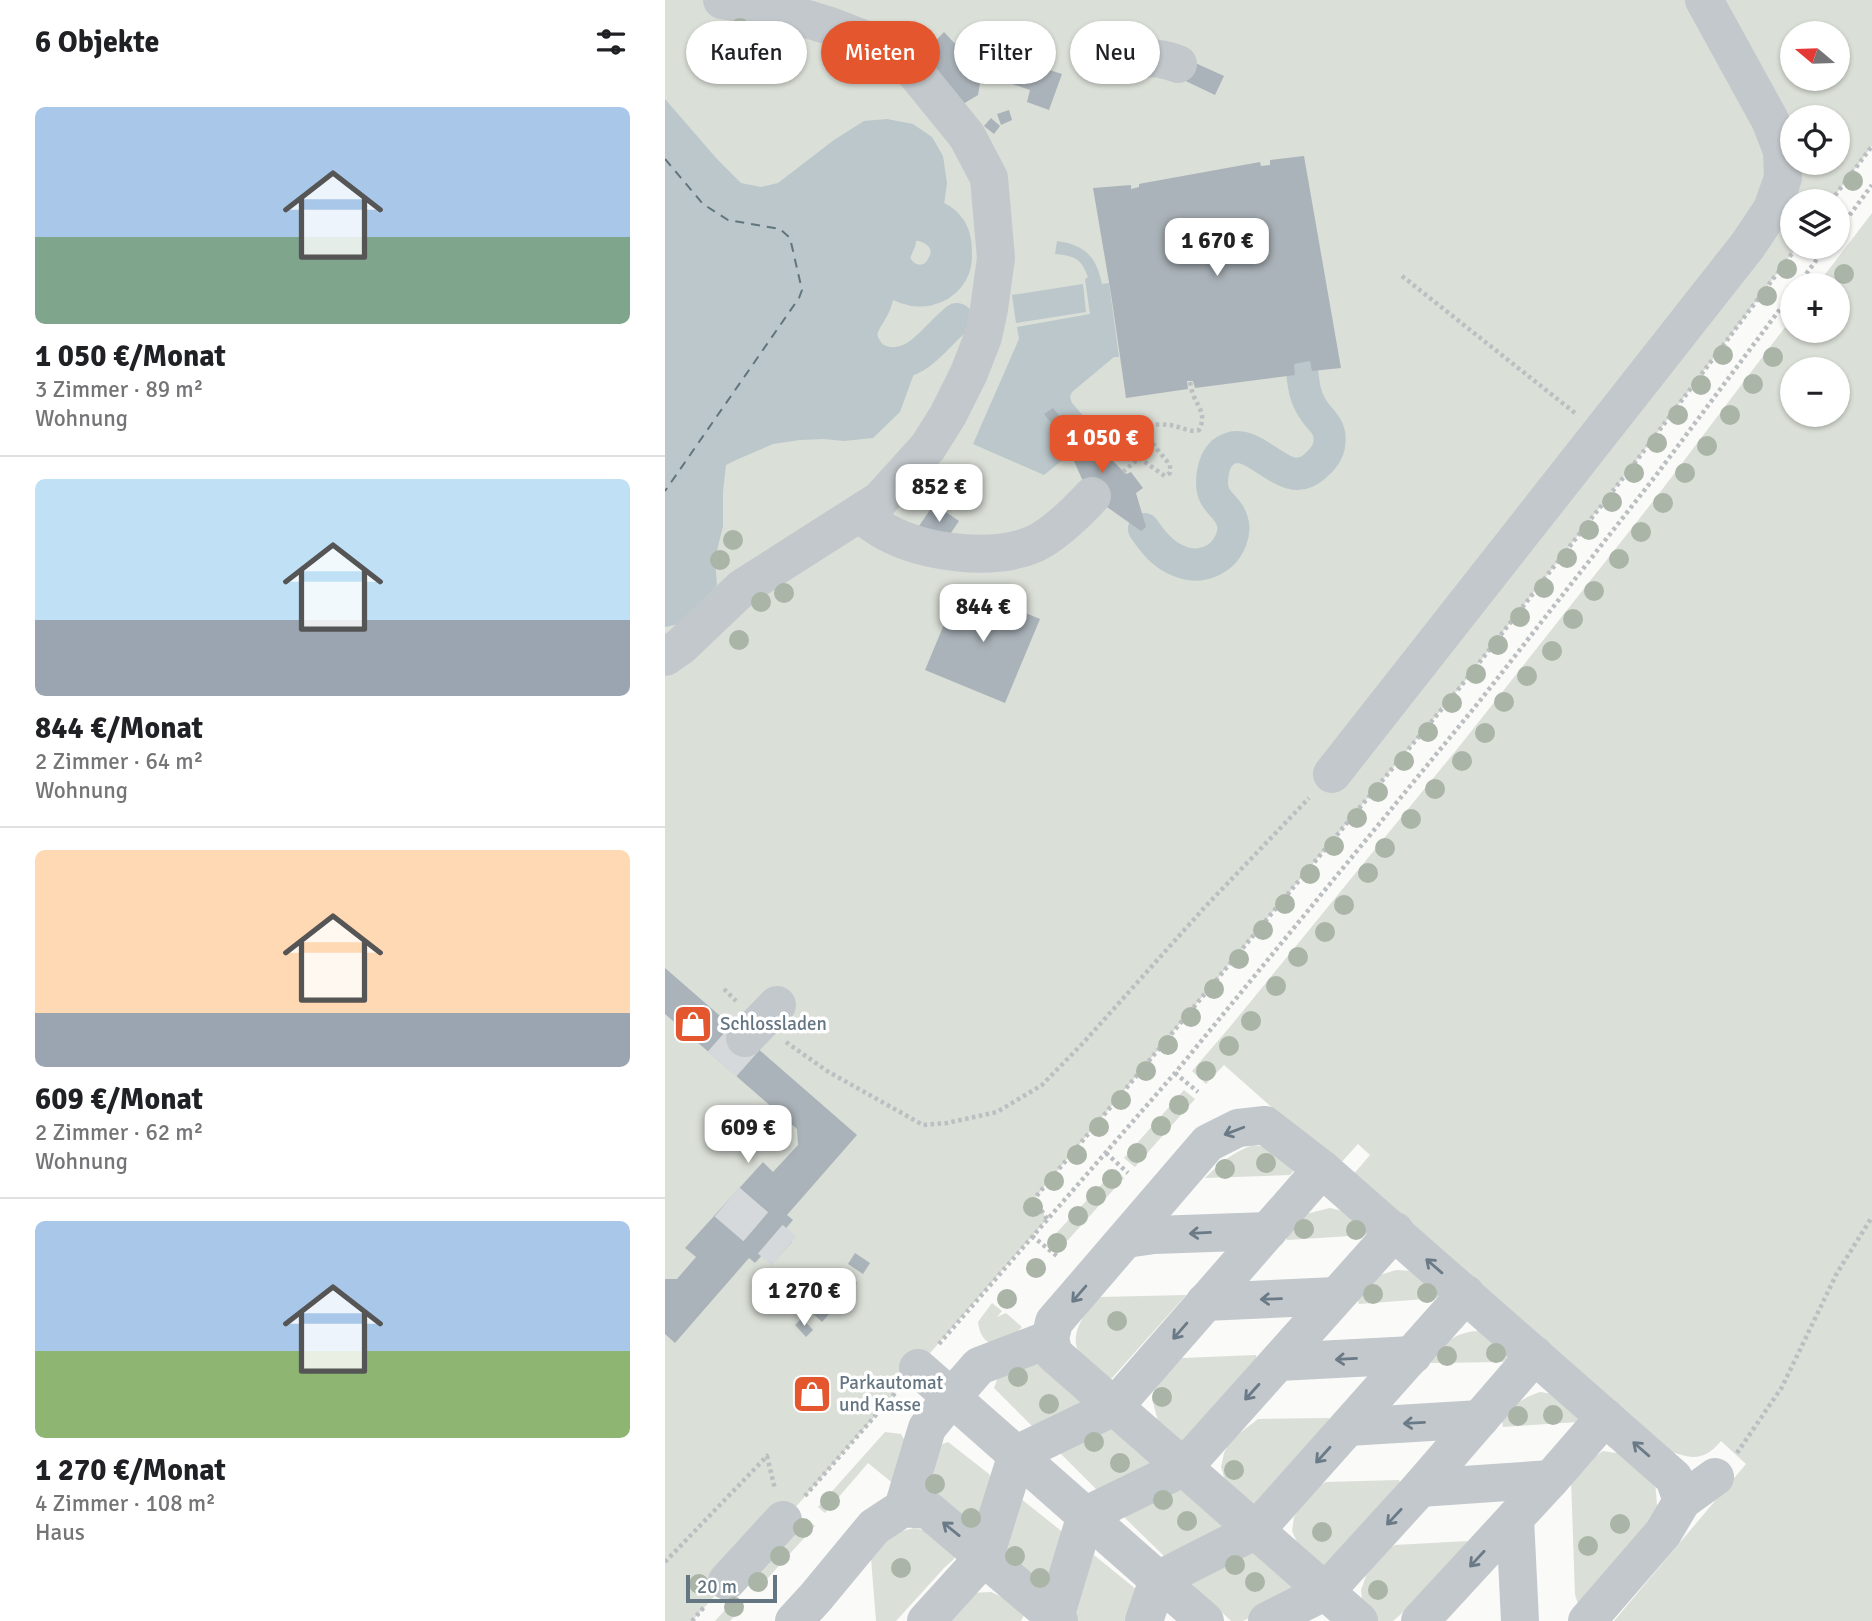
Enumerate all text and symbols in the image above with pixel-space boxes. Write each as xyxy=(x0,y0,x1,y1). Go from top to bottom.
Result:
chip: Kaufen xyxy=(686,21,807,84)
chip: Mieten xyxy=(821,21,940,84)
chip: Filter xyxy=(954,21,1056,84)
chip: Neu xyxy=(1070,21,1160,84)
north arrow xyxy=(1780,21,1850,91)
map controls xyxy=(1780,21,1850,427)
icon: filters xyxy=(592,23,630,61)
text: 6 Objekte xyxy=(35,24,159,61)
button: locate xyxy=(1780,105,1850,175)
icon: home xyxy=(270,152,396,278)
button: layers xyxy=(1780,189,1850,259)
pin: 1 670 € xyxy=(1152,218,1282,278)
text: 1 670 € xyxy=(1181,226,1253,255)
button: + xyxy=(1780,273,1850,343)
text: 1 050 €/Monat xyxy=(35,338,226,375)
button: − xyxy=(1780,357,1850,427)
text: 3 Zimmer · 89 m² xyxy=(35,375,203,404)
text: Wohnung xyxy=(35,404,128,433)
pin: 1 050 € xyxy=(1037,416,1167,475)
text: 1 050 € xyxy=(1066,423,1138,452)
pin: 852 € xyxy=(890,464,988,524)
text: 852 € xyxy=(912,472,966,501)
icon: home xyxy=(270,524,396,650)
pin: 844 € xyxy=(934,584,1032,644)
text: 844 € xyxy=(956,592,1010,621)
text: 844 €/Monat xyxy=(35,710,203,747)
text: 2 Zimmer · 64 m² xyxy=(35,747,203,776)
text: Wohnung xyxy=(35,776,128,805)
icon: home xyxy=(270,895,396,1021)
shop icon: Schlossladen xyxy=(672,1003,714,1045)
place label: Schlossladen xyxy=(720,1012,827,1036)
text: 609 €/Monat xyxy=(35,1081,203,1118)
pin: 609 € xyxy=(699,1106,797,1165)
text: 609 € xyxy=(721,1113,775,1142)
text: 2 Zimmer · 62 m² xyxy=(35,1118,203,1147)
one-way arrow xyxy=(1224,1126,1245,1139)
text: Wohnung xyxy=(35,1147,128,1176)
one-way arrow xyxy=(1189,1226,1212,1239)
one-way arrow xyxy=(1425,1258,1443,1274)
icon: home xyxy=(270,1266,396,1392)
pin: 1 270 € xyxy=(739,1268,869,1328)
text: 1 270 € xyxy=(768,1276,840,1305)
one-way arrow xyxy=(1071,1285,1087,1303)
one-way arrow xyxy=(1259,1292,1282,1305)
one-way arrow xyxy=(1172,1321,1188,1339)
one-way arrow xyxy=(1335,1352,1358,1365)
place label: Parkautomat und Kasse xyxy=(839,1371,943,1417)
shop icon: Parkautomat und Kasse xyxy=(791,1373,833,1415)
one-way arrow xyxy=(1244,1383,1260,1401)
one-way arrow xyxy=(1403,1416,1426,1429)
one-way arrow xyxy=(1632,1441,1650,1457)
one-way arrow xyxy=(1315,1446,1331,1464)
text: 1 270 €/Monat xyxy=(35,1452,226,1489)
text: 4 Zimmer · 108 m² xyxy=(35,1489,216,1518)
one-way arrow xyxy=(1385,1508,1402,1525)
text: Haus xyxy=(35,1518,85,1547)
one-way arrow xyxy=(943,1521,961,1537)
one-way arrow xyxy=(1469,1550,1485,1568)
scale bar xyxy=(686,1572,777,1604)
text: 20 m xyxy=(697,1575,737,1599)

